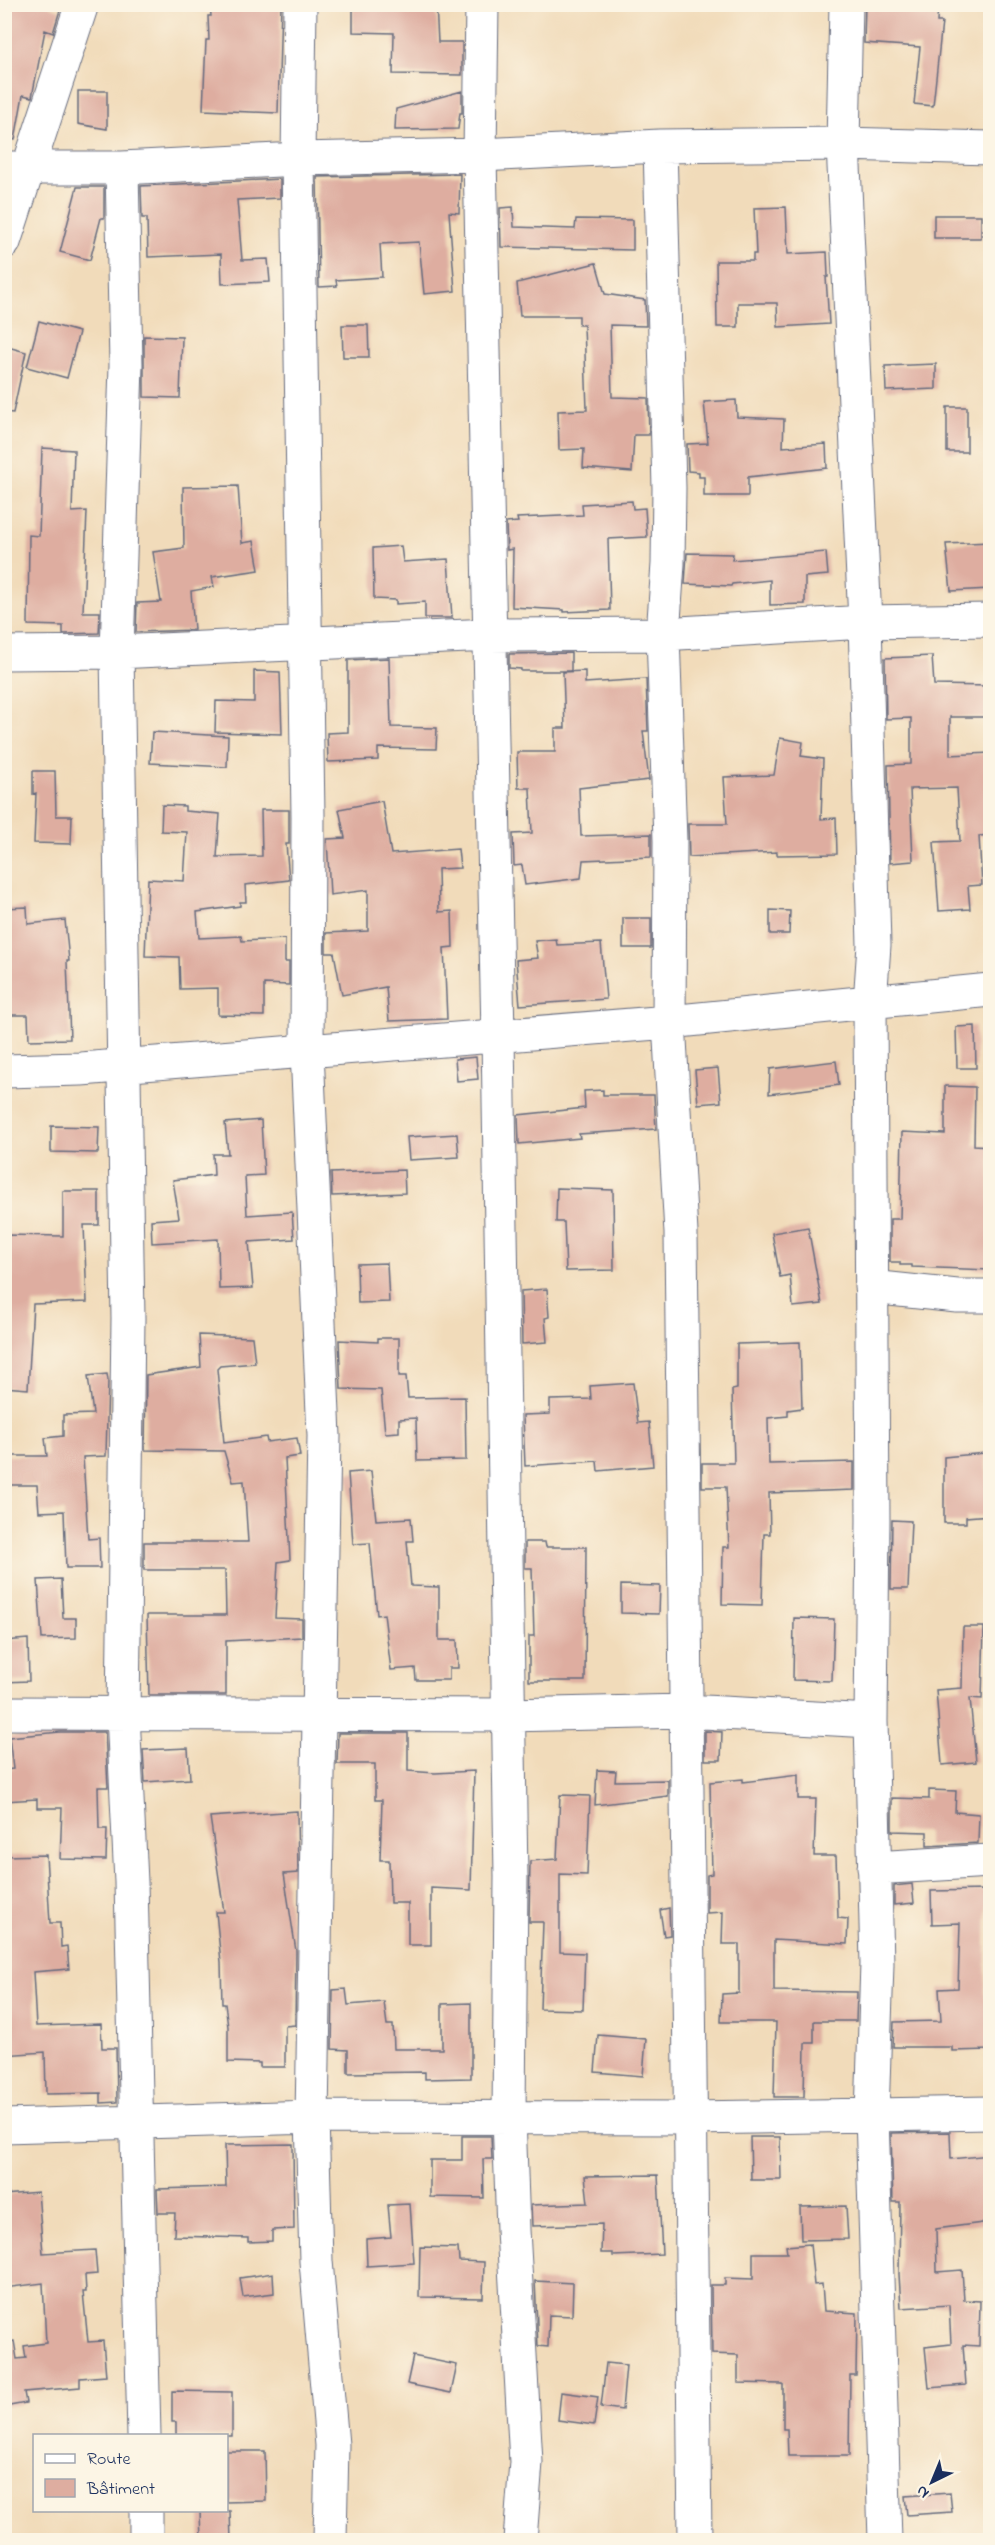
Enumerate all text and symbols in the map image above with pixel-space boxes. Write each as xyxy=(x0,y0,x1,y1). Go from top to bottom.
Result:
legend xyxy=(33,2434,228,2512)
text: Route xyxy=(87,2447,132,2473)
north arrow xyxy=(902,2452,962,2512)
text: Bâtiment xyxy=(86,2477,155,2503)
text: N xyxy=(911,2479,935,2504)

